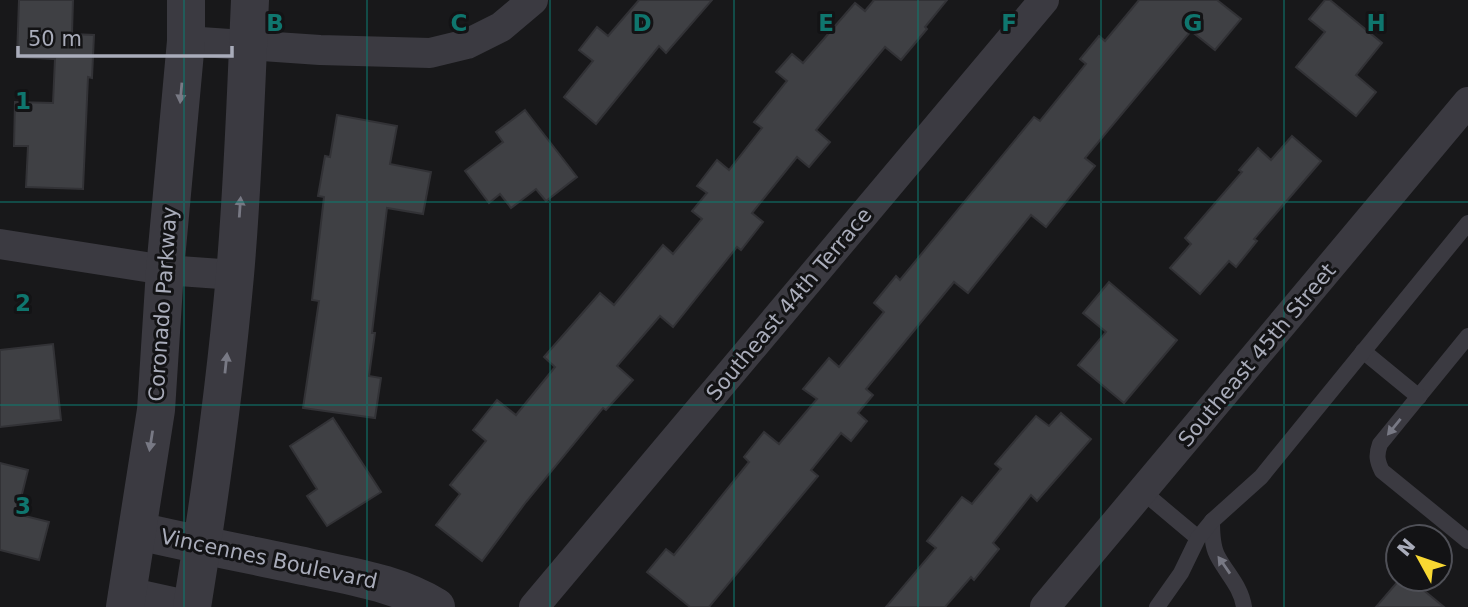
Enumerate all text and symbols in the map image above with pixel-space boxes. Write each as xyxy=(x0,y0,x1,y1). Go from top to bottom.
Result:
text: B xyxy=(266,10,284,36)
text: C xyxy=(451,10,467,36)
text: D xyxy=(632,10,652,36)
text: E xyxy=(818,10,834,36)
text: F xyxy=(1001,10,1017,36)
text: G xyxy=(1184,10,1202,36)
text: H xyxy=(1366,10,1386,36)
scale bar xyxy=(18,14,231,58)
text: 50 m xyxy=(28,27,82,51)
one-way arrow xyxy=(175,82,186,104)
text: 1 xyxy=(15,88,31,114)
one-way arrow xyxy=(235,196,246,218)
street label: Southeast 44th Terrace xyxy=(701,203,877,405)
street label: Coronado Parkway xyxy=(144,206,182,402)
street label: Southeast 45th Street xyxy=(1173,259,1341,451)
text: 2 xyxy=(15,290,31,316)
one-way arrow xyxy=(221,352,232,374)
one-way arrow xyxy=(1387,419,1402,436)
one-way arrow xyxy=(145,430,156,452)
text: 3 xyxy=(15,493,31,519)
north arrow xyxy=(1384,523,1454,593)
street label: Vincennes Boulevard xyxy=(158,524,380,594)
text: N xyxy=(1392,534,1420,560)
one-way arrow xyxy=(1217,556,1231,574)

